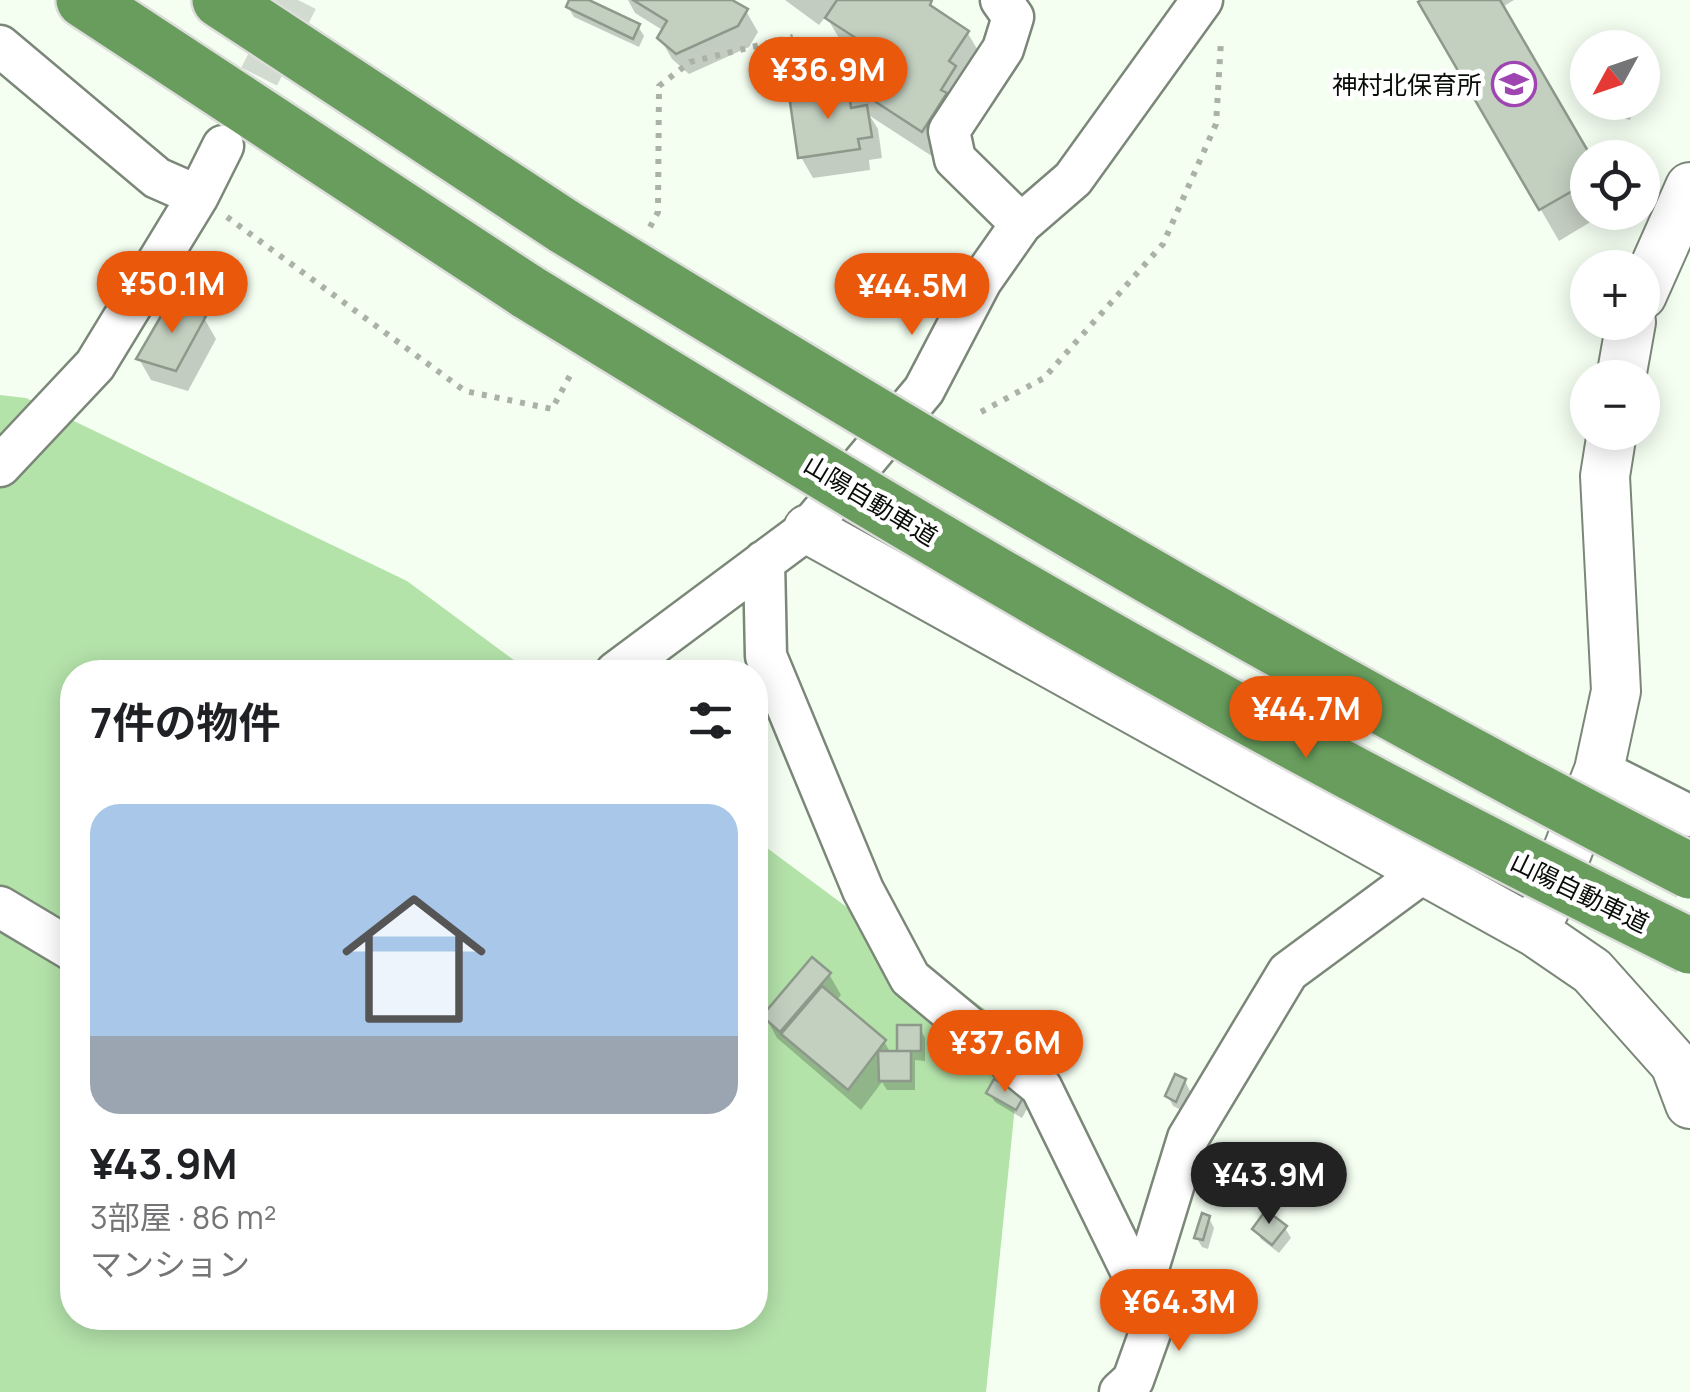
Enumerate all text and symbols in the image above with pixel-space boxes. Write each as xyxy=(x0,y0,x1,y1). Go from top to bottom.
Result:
north arrow xyxy=(1570,30,1660,120)
map controls xyxy=(1570,30,1660,450)
pin: ¥36.9M xyxy=(747,37,909,122)
text: ¥36.9M xyxy=(770,47,886,91)
school or university icon: 神村北保育所 xyxy=(1491,61,1537,107)
place label: 神村北保育所 xyxy=(1332,67,1482,102)
button: locate xyxy=(1570,140,1660,230)
button: + xyxy=(1570,250,1660,340)
pin: ¥50.1M xyxy=(91,251,253,336)
pin: ¥44.5M xyxy=(831,253,993,338)
text: ¥50.1M xyxy=(119,261,225,305)
text: ¥44.5M xyxy=(856,263,968,307)
button: − xyxy=(1570,360,1660,450)
street label: 山陽自動車道 xyxy=(798,446,944,554)
pin: ¥44.7M xyxy=(1225,676,1387,761)
text: ¥44.7M xyxy=(1251,686,1361,730)
text: 7件の物件 xyxy=(90,693,280,751)
icon: filters xyxy=(683,693,738,748)
street label: 山陽自動車道 xyxy=(1505,843,1655,941)
icon: home xyxy=(324,869,504,1049)
pin: ¥37.6M xyxy=(924,1010,1086,1095)
text: ¥37.6M xyxy=(949,1020,1061,1064)
text: ¥43.9M xyxy=(90,1134,237,1192)
pin: ¥43.9M xyxy=(1188,1142,1350,1227)
text: ¥43.9M xyxy=(1213,1152,1325,1196)
text: 3部屋 · 86 m² xyxy=(90,1195,277,1239)
text: マンション xyxy=(90,1242,250,1286)
pin: ¥64.3M xyxy=(1098,1269,1260,1354)
text: ¥64.3M xyxy=(1122,1279,1236,1323)

